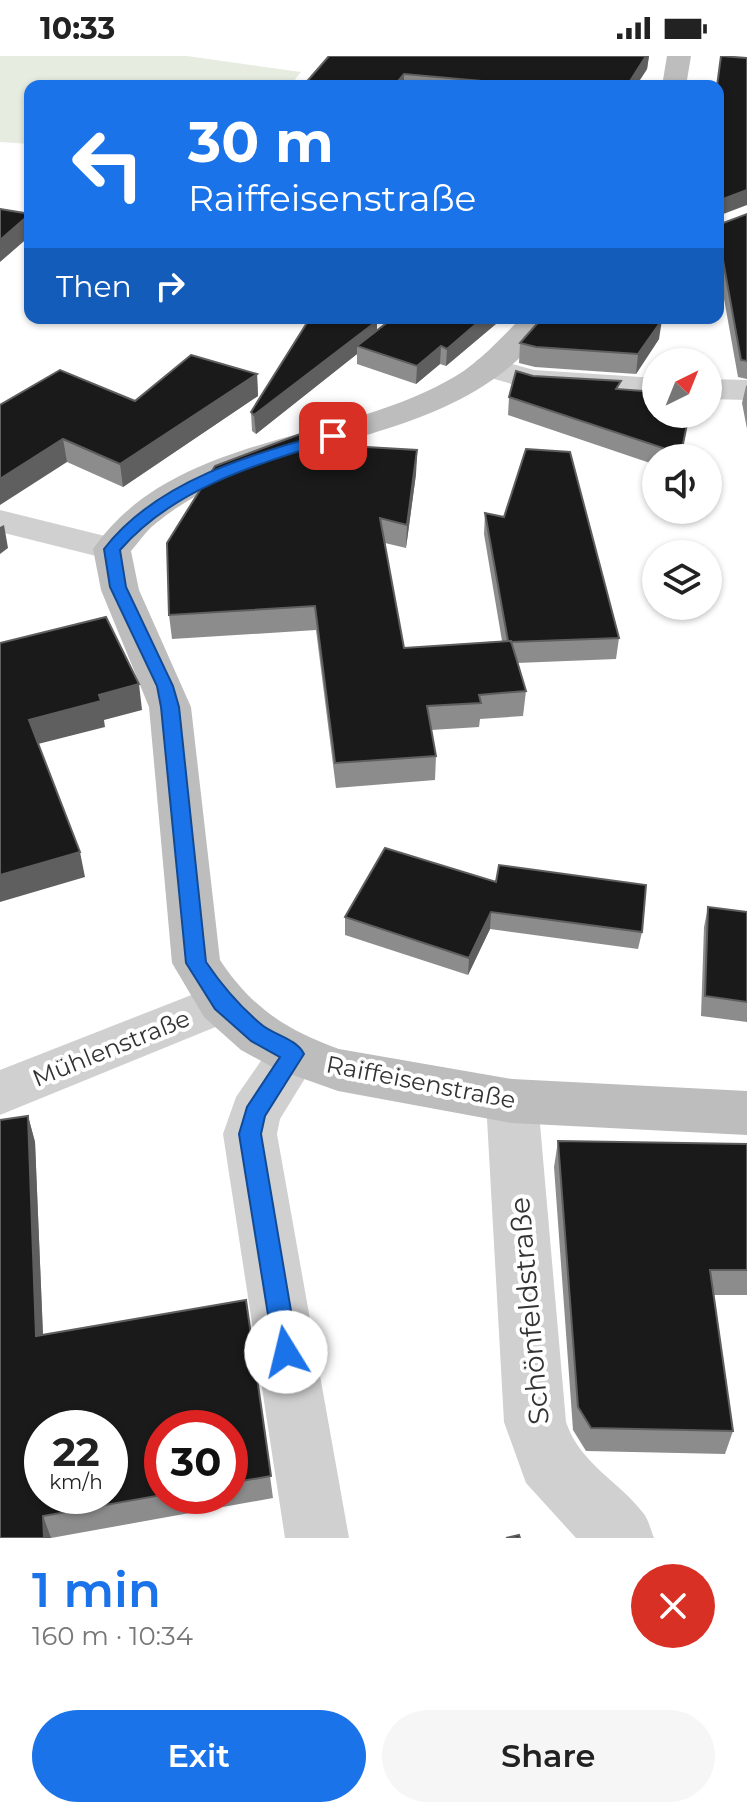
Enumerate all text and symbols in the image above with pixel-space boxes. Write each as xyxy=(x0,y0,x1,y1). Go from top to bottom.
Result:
text: 10:33 xyxy=(40,10,115,47)
text: 30 m xyxy=(188,108,334,176)
icon: left xyxy=(56,112,160,216)
text: Raiffeisenstraße xyxy=(188,176,476,220)
icon: right xyxy=(148,264,192,308)
text: Then xyxy=(56,268,132,305)
north arrow xyxy=(642,348,722,428)
map controls xyxy=(642,348,722,620)
pin xyxy=(299,402,367,470)
icon: arrive xyxy=(311,414,355,458)
button: sound xyxy=(642,444,722,524)
button: layers xyxy=(642,540,722,620)
street label: Mühlenstraße xyxy=(28,1003,194,1093)
street label: Raiffeisenstraße xyxy=(324,1049,518,1115)
street label: Schönfeldstraße xyxy=(502,1196,556,1426)
position arrow xyxy=(244,1310,328,1394)
speed limit sign: 30 xyxy=(144,1410,248,1514)
text: 22 xyxy=(52,1427,100,1476)
text: km/h xyxy=(49,1470,103,1494)
text: 1 min xyxy=(32,1561,161,1619)
button: close xyxy=(631,1564,715,1648)
text: 160 m · 10:34 xyxy=(32,1620,193,1652)
button: Exit xyxy=(32,1710,366,1802)
button: Share xyxy=(382,1710,715,1802)

